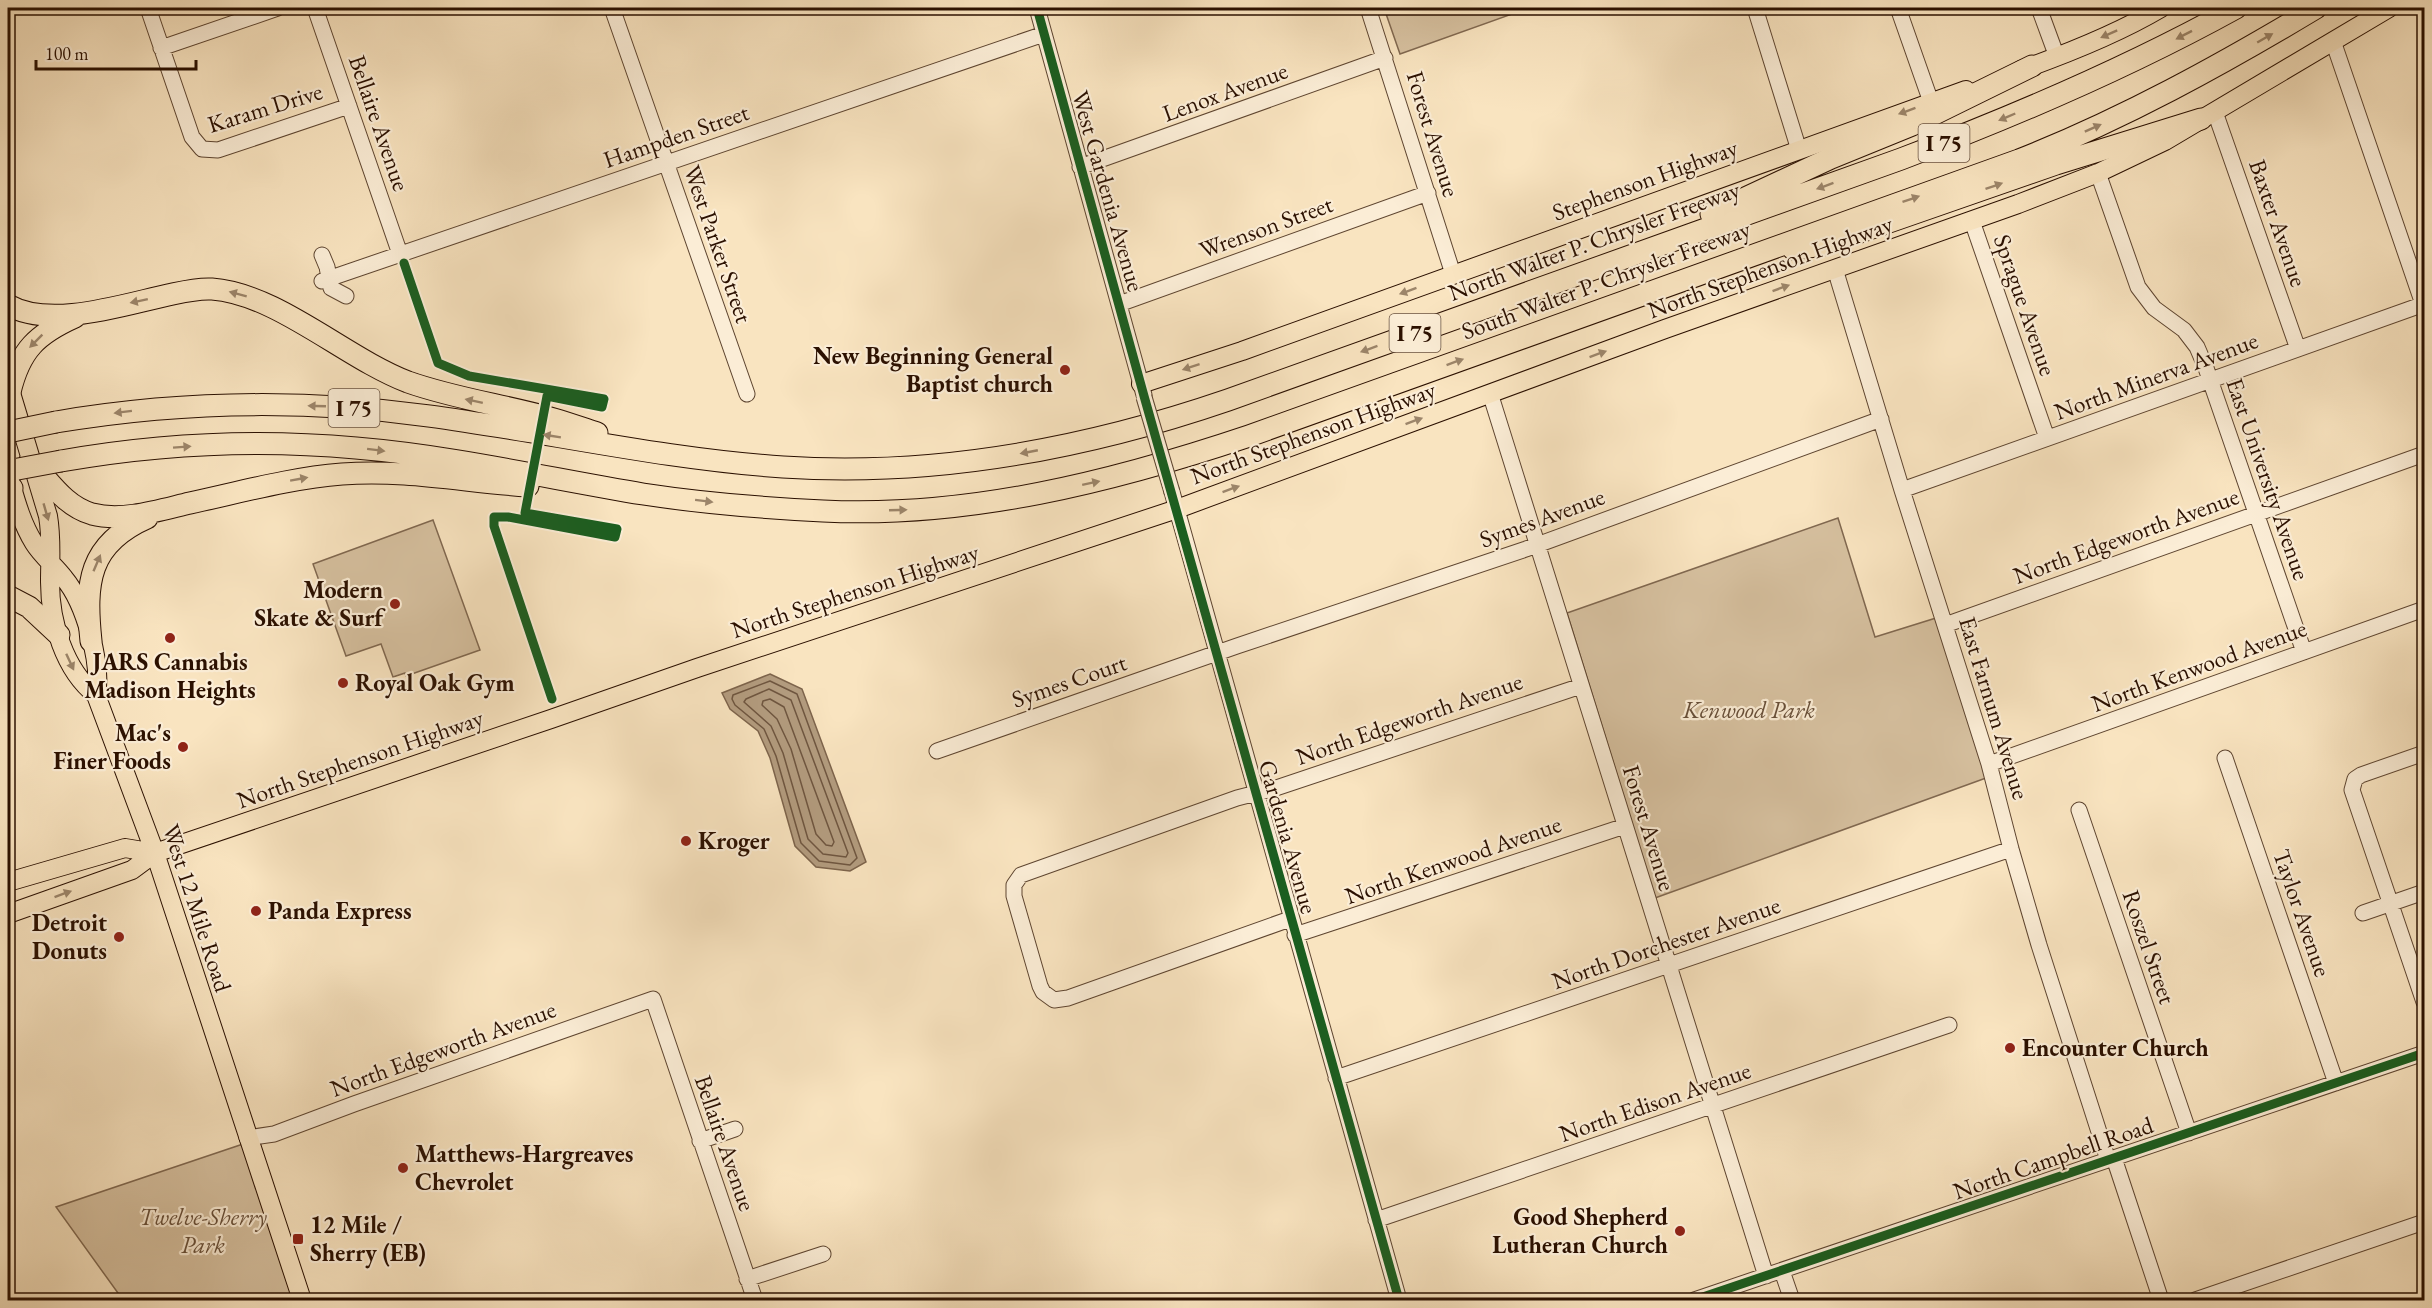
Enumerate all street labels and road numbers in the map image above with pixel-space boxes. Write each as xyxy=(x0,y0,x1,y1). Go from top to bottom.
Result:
street label: Bellaire Avenue xyxy=(342,51,417,195)
street label: Lenox Avenue xyxy=(1158,55,1292,129)
street label: Forest Avenue xyxy=(1400,67,1467,200)
street label: Karam Drive xyxy=(204,75,326,140)
street label: West Gardenia Avenue xyxy=(1065,87,1152,295)
street label: Hampden Street xyxy=(599,96,753,175)
road number: I 75 xyxy=(1918,124,1970,162)
street label: Stephenson Highway xyxy=(1548,131,1742,227)
street label: Baxter Avenue xyxy=(2242,155,2315,291)
street label: West Parker Street xyxy=(677,161,760,327)
street label: North Walter P. Chrysler Freeway xyxy=(1444,173,1744,308)
street label: Wrenson Street xyxy=(1195,188,1337,265)
street label: North Stephenson Highway xyxy=(1643,208,1897,325)
street label: South Walter P. Chrysler Freeway xyxy=(1457,213,1755,346)
street label: Sprague Avenue xyxy=(1987,230,2064,380)
road number: I 75 xyxy=(1390,314,1440,352)
street label: North Minerva Avenue xyxy=(2050,324,2262,427)
street label: North Stephenson Highway xyxy=(1186,374,1440,491)
street label: East University Avenue xyxy=(2219,374,2318,584)
road number: I 75 xyxy=(328,389,380,427)
street label: North Edgeworth Avenue xyxy=(2009,480,2243,591)
street label: Symes Avenue xyxy=(1475,481,1609,555)
street label: North Stephenson Highway xyxy=(727,536,983,645)
street label: North Kenwood Avenue xyxy=(2087,612,2311,719)
street label: East Farnum Avenue xyxy=(1952,613,2037,803)
street label: Symes Court xyxy=(1007,646,1131,715)
street label: North Edgeworth Avenue xyxy=(1291,665,1526,772)
street label: North Stephenson Highway xyxy=(232,702,488,815)
street label: Gardenia Avenue xyxy=(1252,756,1325,917)
street label: Forest Avenue xyxy=(1616,761,1683,894)
street label: North Kenwood Avenue xyxy=(1341,808,1565,911)
street label: West 12 Mile Road xyxy=(156,820,239,996)
street label: Taylor Avenue xyxy=(2266,845,2339,981)
street label: Roszel Street xyxy=(2116,886,2184,1008)
street label: North Dorchester Avenue xyxy=(1548,889,1784,996)
street label: North Edgeworth Avenue xyxy=(326,993,560,1104)
street label: North Edison Avenue xyxy=(1555,1054,1755,1149)
street label: Bellaire Avenue xyxy=(688,1071,763,1215)
street label: North Campbell Road xyxy=(1949,1108,2158,1206)

